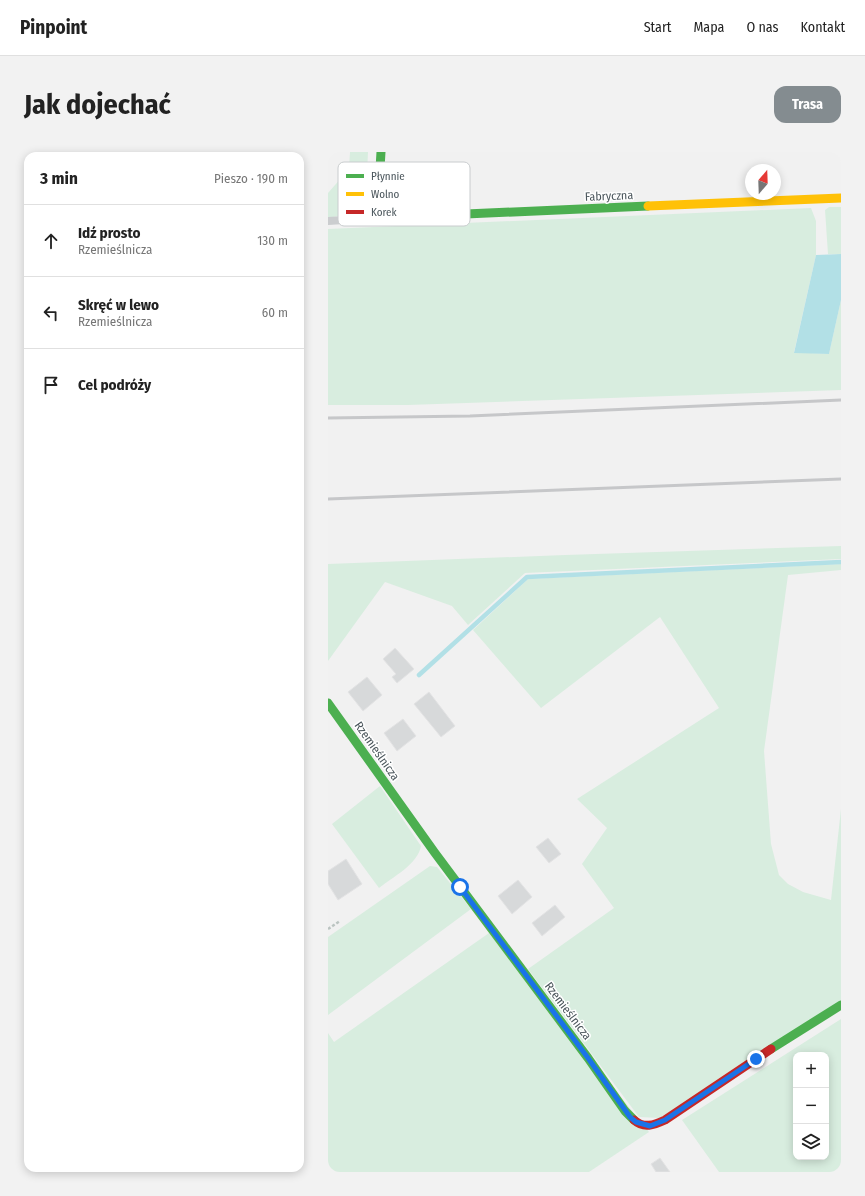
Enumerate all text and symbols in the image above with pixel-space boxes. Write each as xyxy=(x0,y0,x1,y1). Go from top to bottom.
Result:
text: Pinpoint xyxy=(20,16,87,39)
text: Start xyxy=(644,19,671,36)
text: Mapa xyxy=(693,19,724,36)
text: O nas xyxy=(746,19,779,36)
text: Kontakt xyxy=(801,19,845,36)
button: Trasa xyxy=(774,86,841,123)
text: Jak dojechać xyxy=(24,88,171,121)
legend xyxy=(338,162,470,226)
north arrow xyxy=(745,164,781,200)
text: 3 min xyxy=(40,168,78,189)
text: Płynnie xyxy=(371,170,405,183)
text: Pieszo · 190 m xyxy=(214,171,288,186)
text: Wolno xyxy=(371,188,400,201)
street label: Fabryczna xyxy=(585,188,634,204)
text: Korek xyxy=(371,206,397,219)
text: Idź prosto xyxy=(78,224,140,242)
icon: ahead xyxy=(40,230,62,252)
text: 130 m xyxy=(257,233,288,248)
text: Rzemieślnicza xyxy=(78,242,152,257)
text: Skręć w lewo xyxy=(78,296,159,314)
icon: left xyxy=(40,302,62,324)
text: 60 m xyxy=(262,305,288,320)
text: Rzemieślnicza xyxy=(78,314,152,329)
icon: arrive xyxy=(40,374,62,396)
text: Cel podróży xyxy=(78,376,151,394)
street label: Rzemieślnicza xyxy=(352,719,402,783)
route start xyxy=(451,878,469,896)
street label: Rzemieślnicza xyxy=(542,979,594,1043)
route end xyxy=(747,1050,765,1068)
map controls xyxy=(793,1052,829,1160)
button: + xyxy=(793,1052,829,1088)
button: − xyxy=(793,1088,829,1124)
button: layers xyxy=(793,1124,829,1160)

